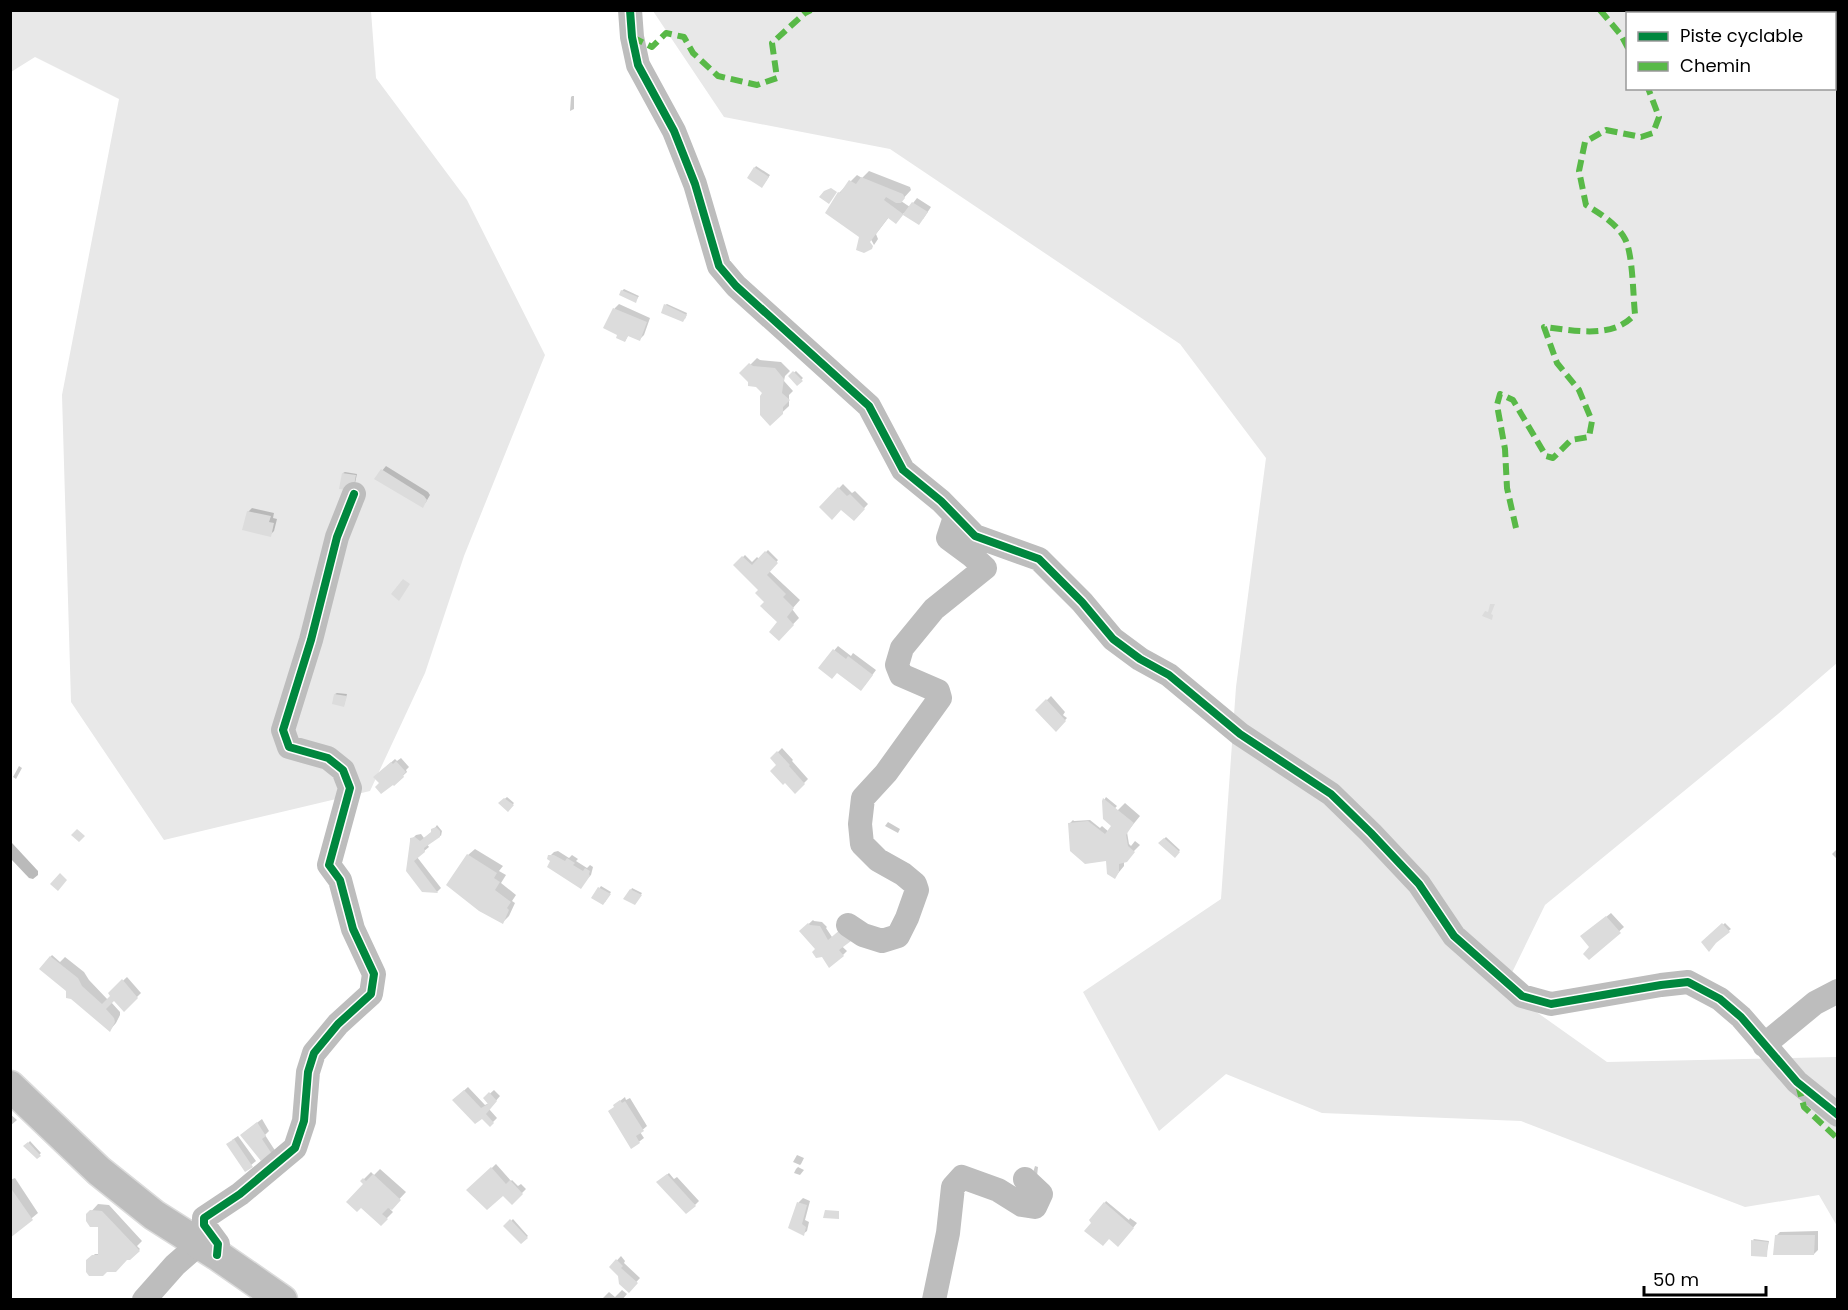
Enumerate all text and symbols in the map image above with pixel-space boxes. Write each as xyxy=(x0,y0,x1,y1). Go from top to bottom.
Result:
legend xyxy=(1626,12,1836,90)
text: Piste cyclable xyxy=(1680,23,1803,48)
text: Chemin xyxy=(1680,53,1751,78)
scale bar xyxy=(1644,1259,1766,1297)
text: 50 m xyxy=(1653,1267,1699,1292)

